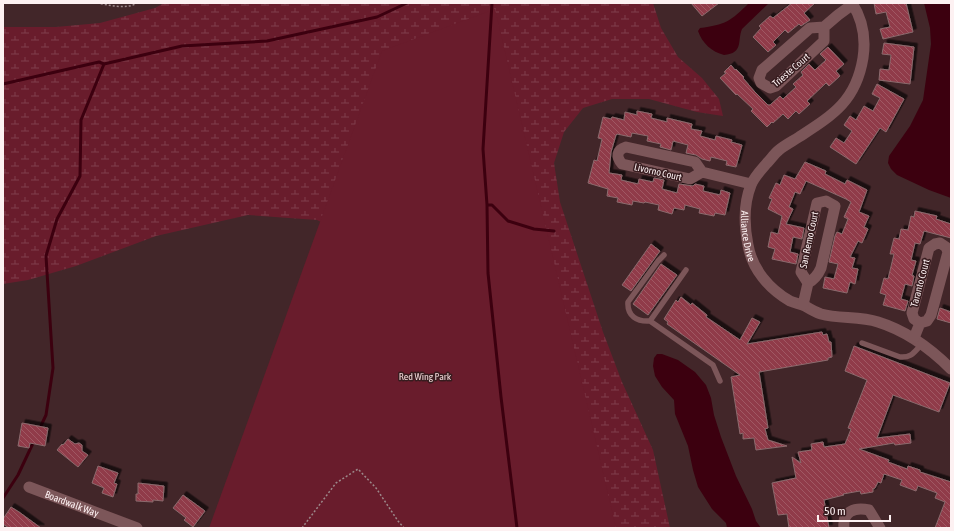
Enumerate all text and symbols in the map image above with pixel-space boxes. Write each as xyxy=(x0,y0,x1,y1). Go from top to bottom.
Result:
street label: Trieste Court xyxy=(770,51,812,89)
street label: Livorno Court xyxy=(633,161,683,183)
street label: Alliance Drive xyxy=(739,210,758,263)
street label: San Remo Court xyxy=(798,211,820,269)
street label: Taranto Court xyxy=(908,258,932,308)
park label: Red Wing Park xyxy=(399,371,452,382)
street label: Boardwalk Way xyxy=(44,488,100,518)
scale bar xyxy=(818,497,890,523)
text: 50 m xyxy=(824,504,846,518)

